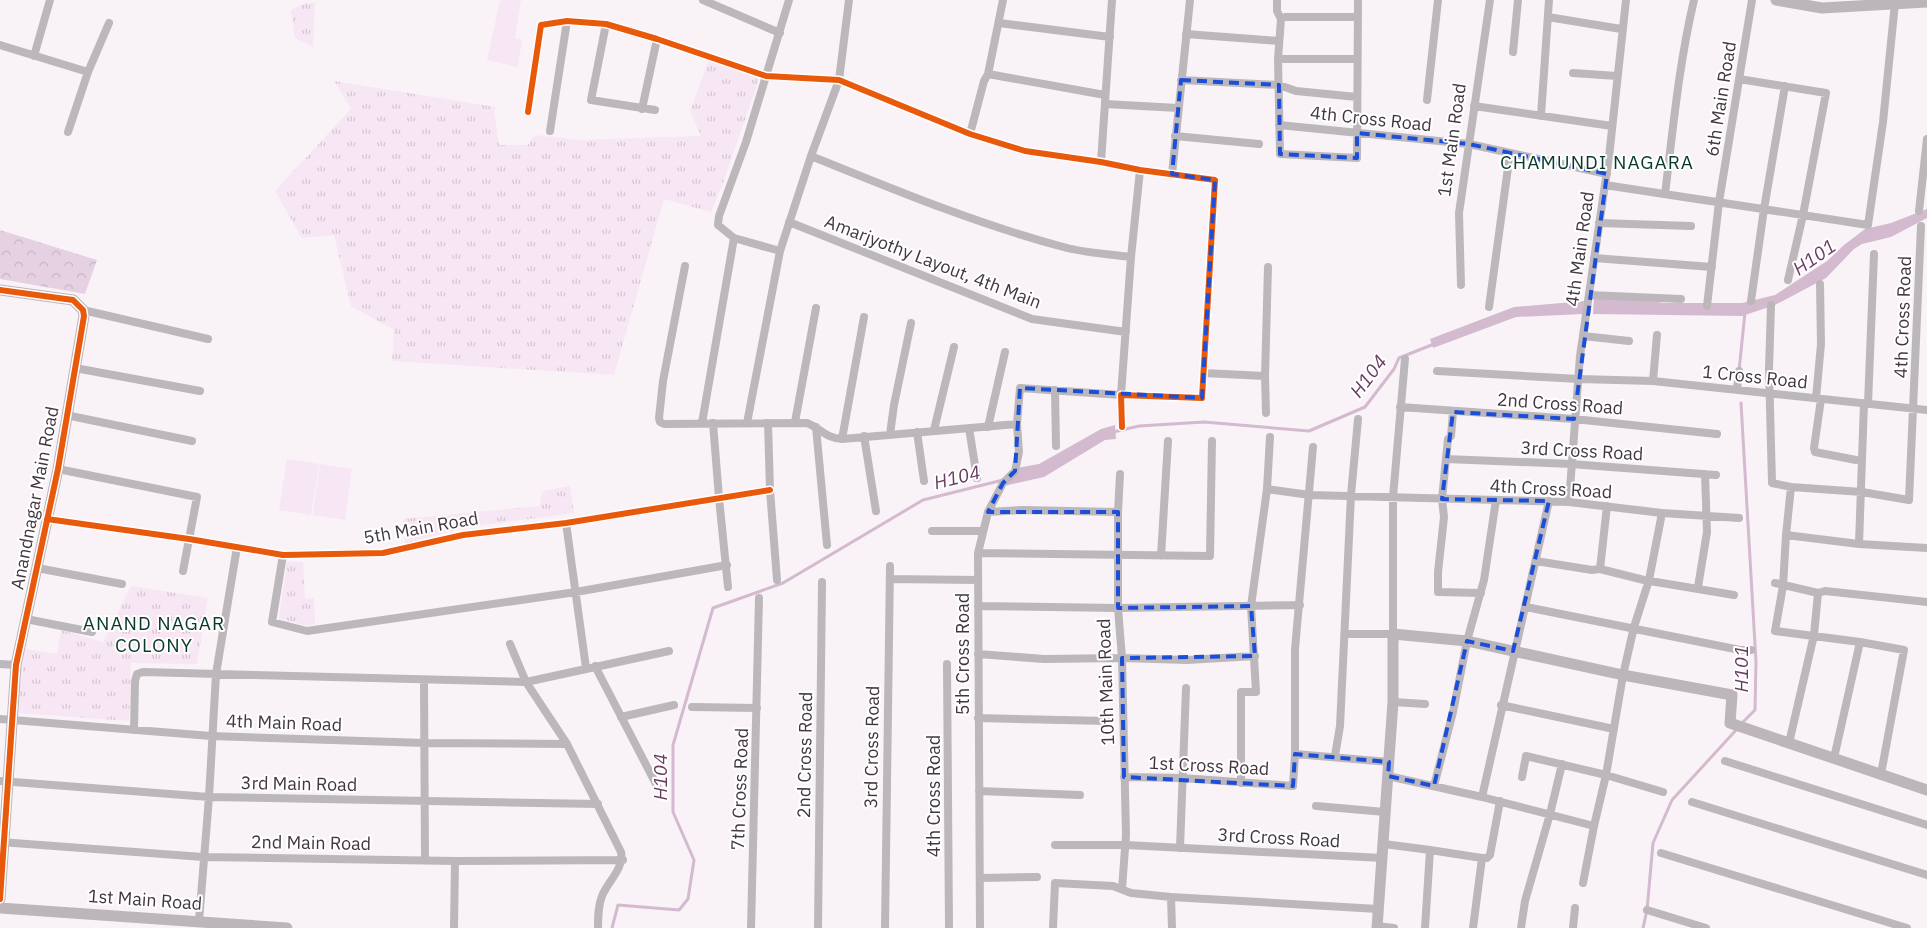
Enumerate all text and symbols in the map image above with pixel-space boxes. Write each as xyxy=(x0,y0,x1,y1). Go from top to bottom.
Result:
street label: 6th Main Road xyxy=(1700,40,1741,158)
street label: 1st Main Road xyxy=(1432,82,1471,198)
street label: 4th Cross Road xyxy=(1309,101,1433,136)
district label: CHAMUNDI NAGARA xyxy=(1500,150,1694,174)
street label: 4th Main Road xyxy=(1560,190,1599,308)
street label: Amarjyothy Layout, 4th Main xyxy=(822,210,1045,314)
water label: H101 xyxy=(1788,234,1840,280)
street label: 4th Cross Road xyxy=(1889,255,1916,379)
water label: H104 xyxy=(1344,350,1392,402)
street label: 1 Cross Road xyxy=(1701,360,1809,393)
street label: 2nd Cross Road xyxy=(1496,388,1624,419)
street label: Anandnagar Main Road xyxy=(5,404,64,592)
street label: 3rd Cross Road xyxy=(1520,436,1644,465)
water label: H104 xyxy=(931,460,983,494)
street label: 4th Cross Road xyxy=(1489,474,1613,503)
street label: 5th Main Road xyxy=(362,506,480,549)
street label: 5th Cross Road xyxy=(951,593,974,715)
district label: ANAND NAGAR COLONY xyxy=(83,611,225,657)
street label: 10th Main Road xyxy=(1092,618,1119,746)
water label: H101 xyxy=(1729,645,1753,693)
street label: 3rd Cross Road xyxy=(859,685,884,809)
street label: 2nd Cross Road xyxy=(792,692,817,818)
street label: 4th Main Road xyxy=(226,709,342,736)
street label: 7th Cross Road xyxy=(726,727,753,851)
street label: 4th Cross Road xyxy=(922,735,945,857)
street label: 1st Cross Road xyxy=(1148,751,1270,780)
water label: H104 xyxy=(648,753,672,801)
street label: 3rd Main Road xyxy=(241,771,357,796)
street label: 3rd Cross Road xyxy=(1217,823,1341,852)
street label: 2nd Main Road xyxy=(251,830,371,855)
street label: 1st Main Road xyxy=(87,884,203,915)

